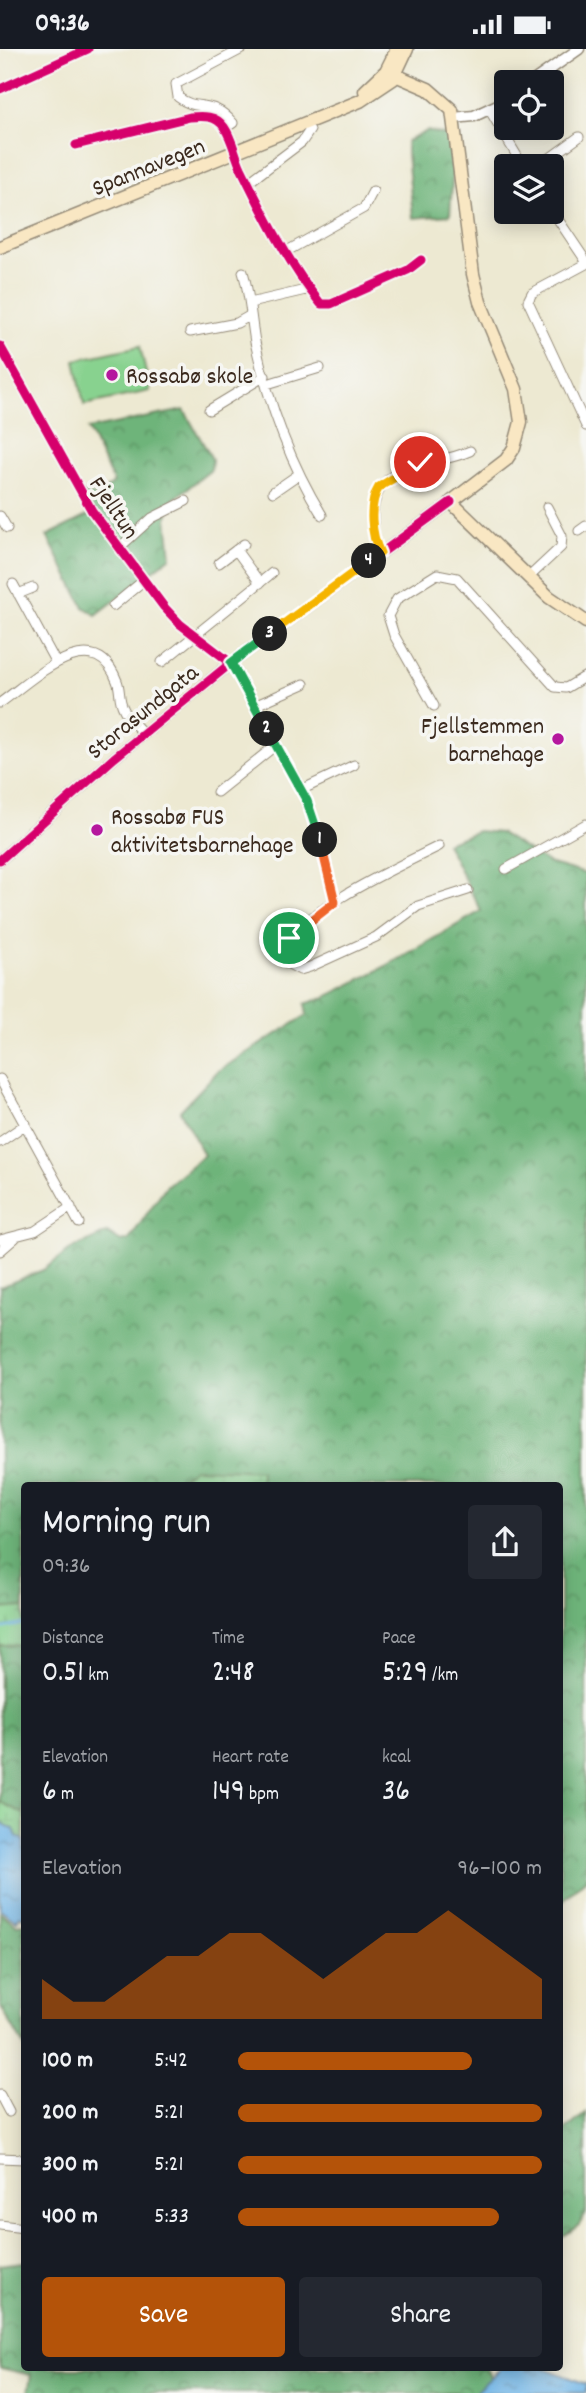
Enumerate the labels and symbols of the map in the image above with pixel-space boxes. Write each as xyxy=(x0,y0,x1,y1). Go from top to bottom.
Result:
street label: Spannavegen xyxy=(88,131,211,207)
place label: Rossabø skole xyxy=(126,361,253,395)
marker: Rossabø skole xyxy=(104,367,120,383)
pin xyxy=(390,432,450,492)
street label: Fjelltun xyxy=(79,470,146,547)
pin: 4 xyxy=(352,543,386,579)
pin: 3 xyxy=(252,617,288,651)
street label: Storasundgata xyxy=(81,657,208,769)
pin: 2 xyxy=(250,711,284,747)
place label: Fjellstemmen barnehage xyxy=(421,711,544,773)
marker: Fjellstemmen barnehage xyxy=(550,731,566,747)
place label: Rossabø FUS aktivitetsbarnehage xyxy=(111,802,294,864)
marker: Rossabø FUS aktivitetsbarnehage xyxy=(89,822,105,838)
pin: 1 xyxy=(302,823,338,857)
pin xyxy=(259,908,319,968)

